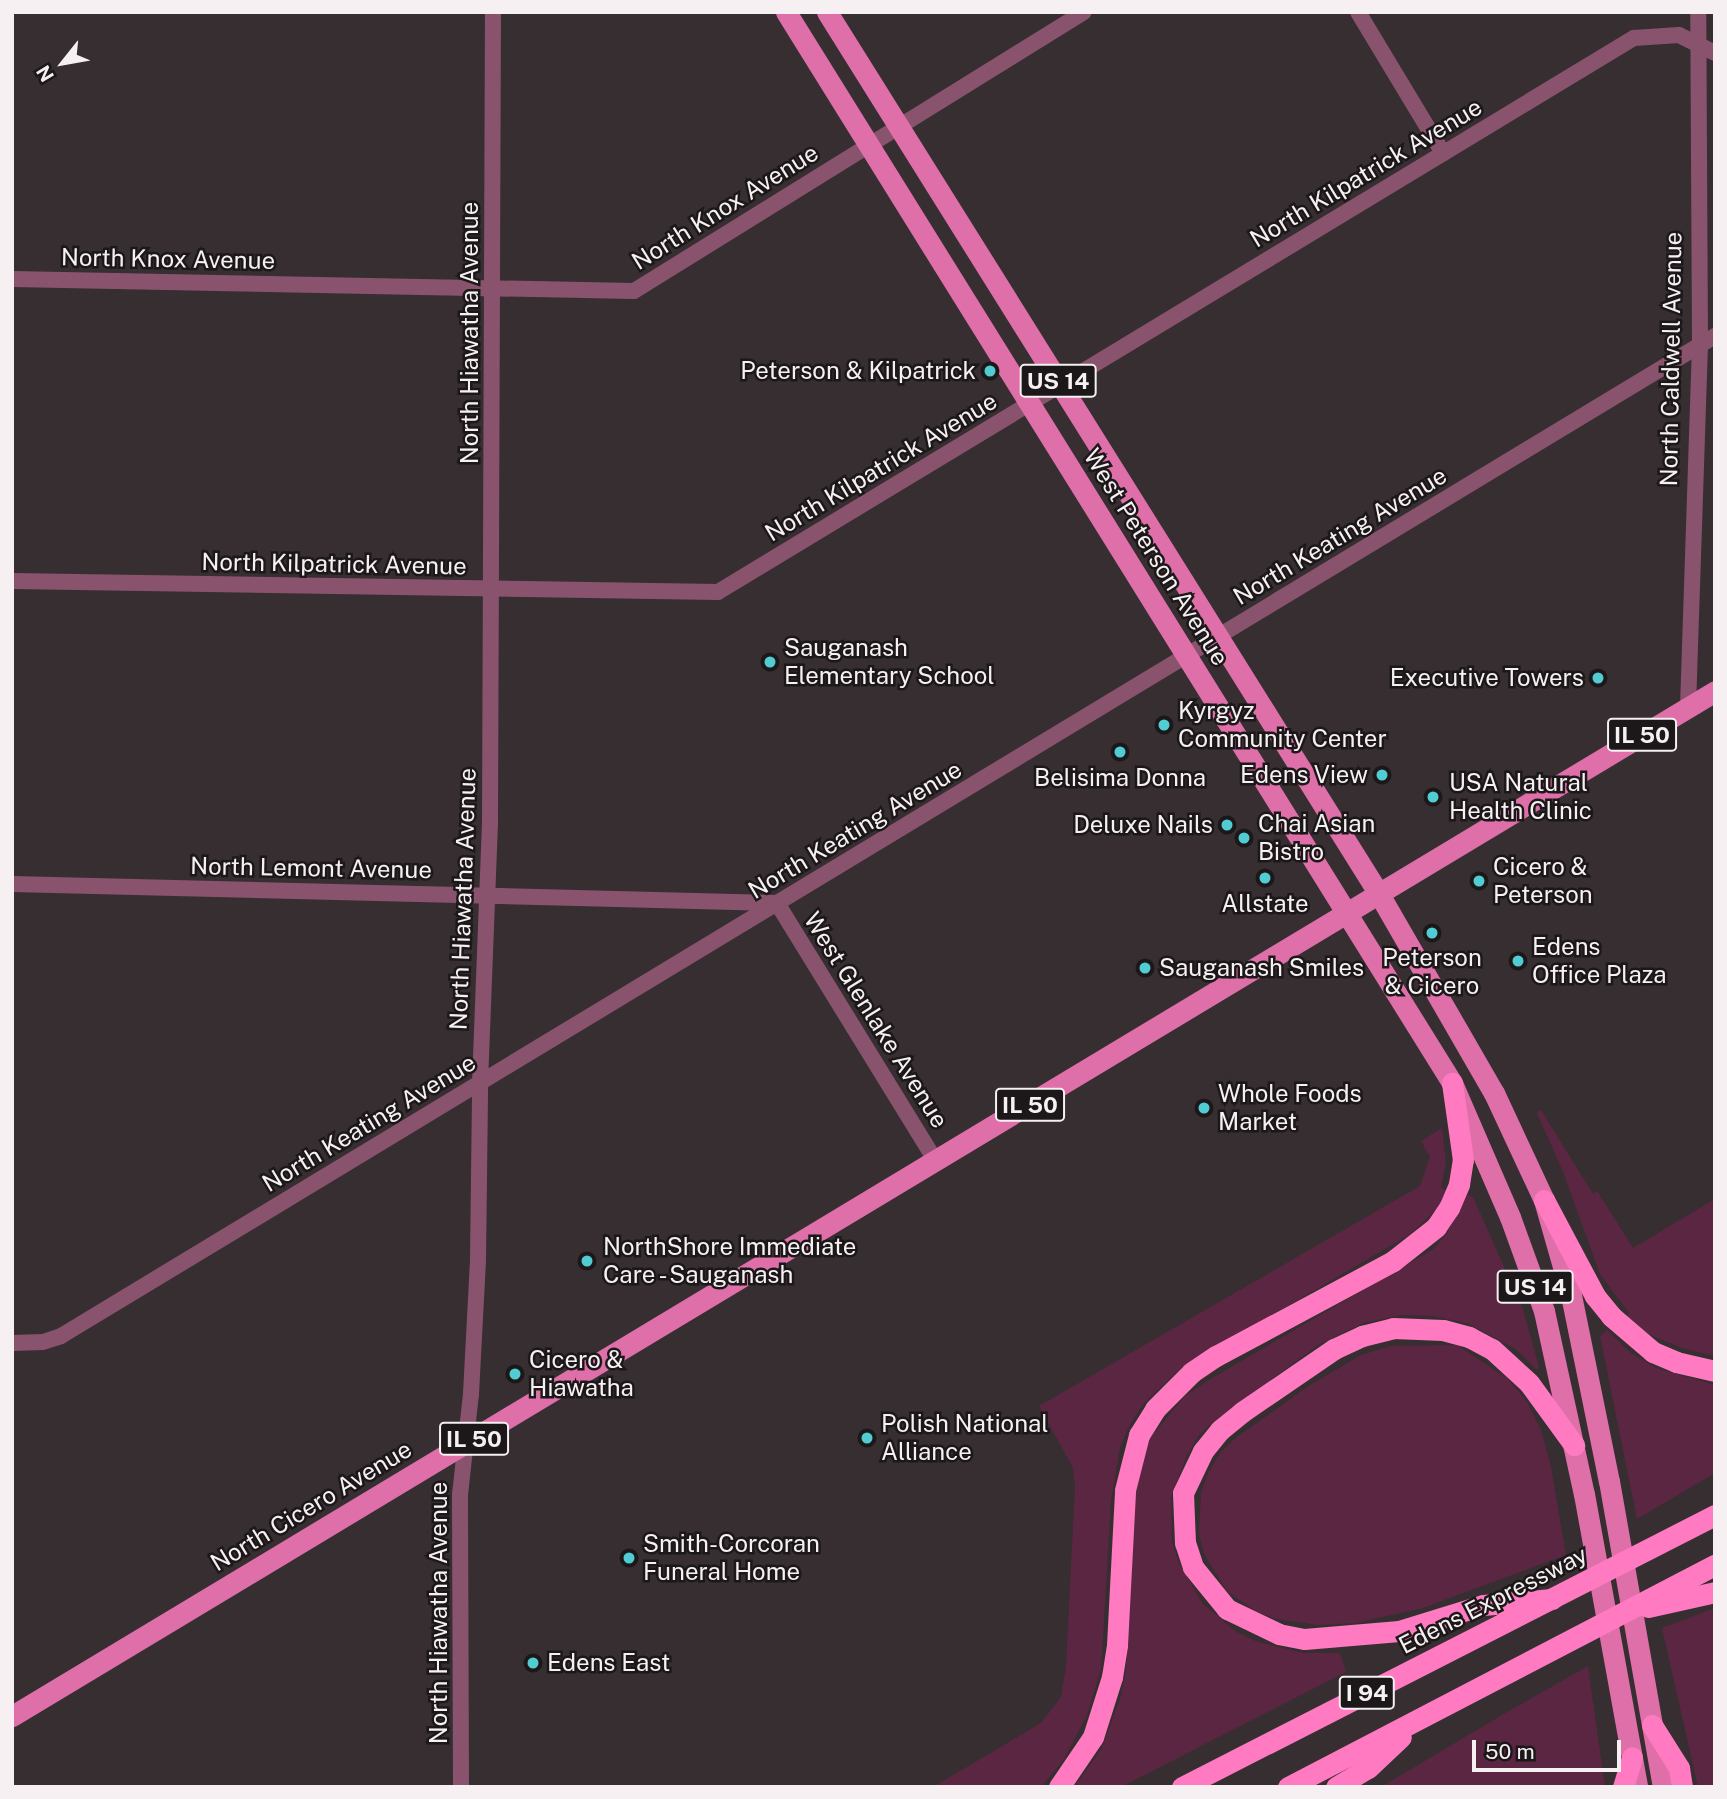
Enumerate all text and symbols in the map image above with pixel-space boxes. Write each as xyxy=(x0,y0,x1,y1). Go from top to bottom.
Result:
north arrow xyxy=(28,28,98,98)
text: N xyxy=(32,62,58,86)
street label: North Kilpatrick Avenue xyxy=(1245,92,1487,254)
street label: North Knox Avenue xyxy=(627,138,823,276)
street label: North Hiawatha Avenue xyxy=(456,202,484,464)
street label: North Caldwell Avenue xyxy=(1654,231,1688,487)
street label: North Knox Avenue xyxy=(61,243,275,275)
place label: Peterson & Kilpatrick xyxy=(740,357,976,385)
road number: US 14 xyxy=(1020,362,1096,400)
marker: Peterson & Kilpatrick xyxy=(982,363,998,379)
street label: North Kilpatrick Avenue xyxy=(760,386,1002,548)
street label: West Peterson Avenue xyxy=(1077,443,1235,671)
street label: North Keating Avenue xyxy=(1228,461,1452,611)
street label: North Kilpatrick Avenue xyxy=(201,547,467,581)
place label: Sauganash Elementary School xyxy=(784,634,995,690)
marker: Sauganash Elementary School xyxy=(762,654,778,670)
place label: Executive Towers xyxy=(1390,664,1584,692)
marker: Executive Towers xyxy=(1590,670,1606,686)
place label: Kyrgyz Community Center xyxy=(1178,697,1387,753)
road number: IL 50 xyxy=(1607,716,1677,754)
marker: Kyrgyz Community Center xyxy=(1156,717,1172,733)
marker: Belisima Donna xyxy=(1112,744,1128,760)
street label: North Keating Avenue xyxy=(743,755,967,905)
place label: Edens View xyxy=(1239,761,1368,789)
place label: Belisima Donna xyxy=(1034,764,1206,792)
street label: North Hiawatha Avenue xyxy=(444,767,482,1031)
marker: Edens View xyxy=(1374,767,1390,783)
place label: USA Natural Health Clinic xyxy=(1449,769,1592,825)
marker: USA Natural Health Clinic xyxy=(1423,787,1443,807)
place label: Chai Asian Bistro xyxy=(1258,810,1375,866)
place label: Deluxe Nails xyxy=(1073,811,1213,839)
marker: Deluxe Nails xyxy=(1219,817,1235,833)
marker: Chai Asian Bistro xyxy=(1236,830,1252,846)
street label: North Lemont Avenue xyxy=(190,851,432,885)
place label: Cicero & Peterson xyxy=(1493,853,1593,909)
marker: Allstate xyxy=(1257,870,1273,886)
marker: Cicero & Peterson xyxy=(1471,873,1487,889)
place label: Allstate xyxy=(1221,890,1309,918)
street label: West Glenlake Avenue xyxy=(798,907,954,1133)
marker: Peterson & Cicero xyxy=(1424,925,1440,941)
place label: Edens Office Plaza xyxy=(1532,933,1667,989)
place label: Peterson & Cicero xyxy=(1382,944,1482,1000)
marker: Edens Office Plaza xyxy=(1510,953,1526,969)
place label: Sauganash Smiles xyxy=(1159,954,1364,982)
marker: Sauganash Smiles xyxy=(1137,960,1153,976)
street label: North Keating Avenue xyxy=(257,1048,481,1198)
place label: Whole Foods Market xyxy=(1218,1080,1362,1136)
road number: IL 50 xyxy=(995,1086,1065,1124)
marker: Whole Foods Market xyxy=(1196,1100,1212,1116)
place label: NorthShore Immediate Care - Sauganash xyxy=(603,1233,856,1289)
marker: NorthShore Immediate Care - Sauganash xyxy=(577,1251,597,1271)
road number: US 14 xyxy=(1496,1268,1574,1306)
place label: Cicero & Hiawatha xyxy=(529,1346,634,1402)
marker: Cicero & Hiawatha xyxy=(507,1366,523,1382)
place label: Polish National Alliance xyxy=(881,1410,1049,1466)
road number: IL 50 xyxy=(439,1420,509,1458)
marker: Polish National Alliance xyxy=(859,1430,875,1446)
street label: North Cicero Avenue xyxy=(205,1435,417,1577)
street label: North Hiawatha Avenue xyxy=(425,1482,453,1744)
place label: Smith-Corcoran Funeral Home xyxy=(643,1530,820,1586)
street label: Edens Expressway xyxy=(1394,1540,1592,1660)
marker: Smith-Corcoran Funeral Home xyxy=(621,1550,637,1566)
place label: Edens East xyxy=(547,1649,670,1677)
marker: Edens East xyxy=(525,1655,541,1671)
road number: I 94 xyxy=(1337,1674,1397,1712)
scale bar xyxy=(1475,1726,1624,1770)
text: 50 m xyxy=(1485,1739,1535,1764)

